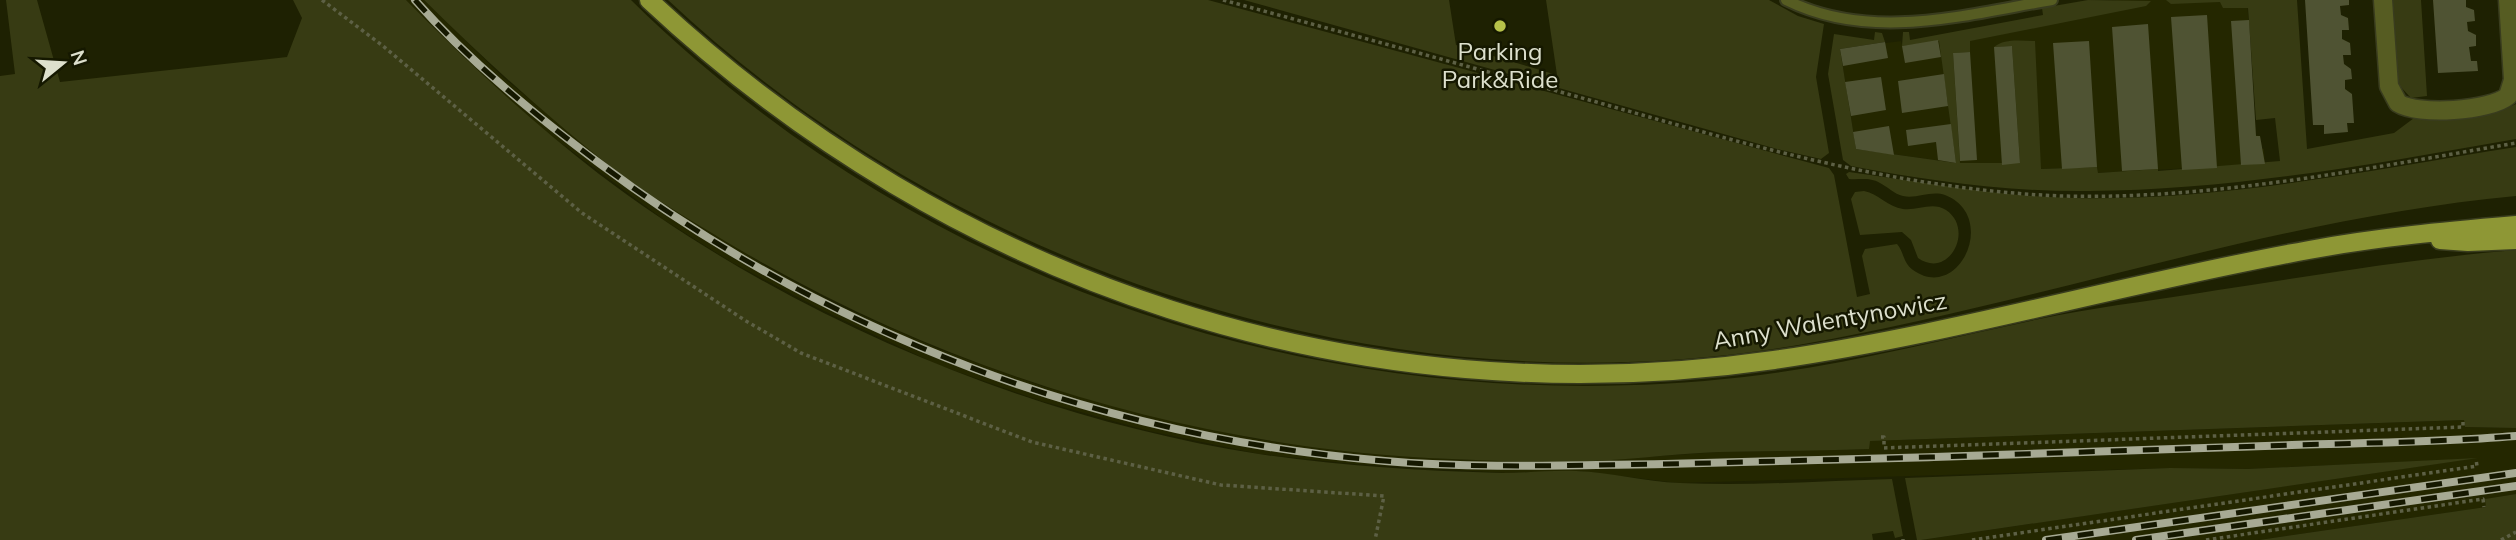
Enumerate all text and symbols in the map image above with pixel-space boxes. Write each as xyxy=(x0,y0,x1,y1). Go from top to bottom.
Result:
marker: Parking Park&Ride xyxy=(1492,18,1508,34)
north arrow xyxy=(28,28,98,98)
place label: Parking Park&Ride xyxy=(1442,36,1558,94)
text: N xyxy=(66,47,93,68)
street label: Anny Walentynowicz xyxy=(1711,285,1949,355)

